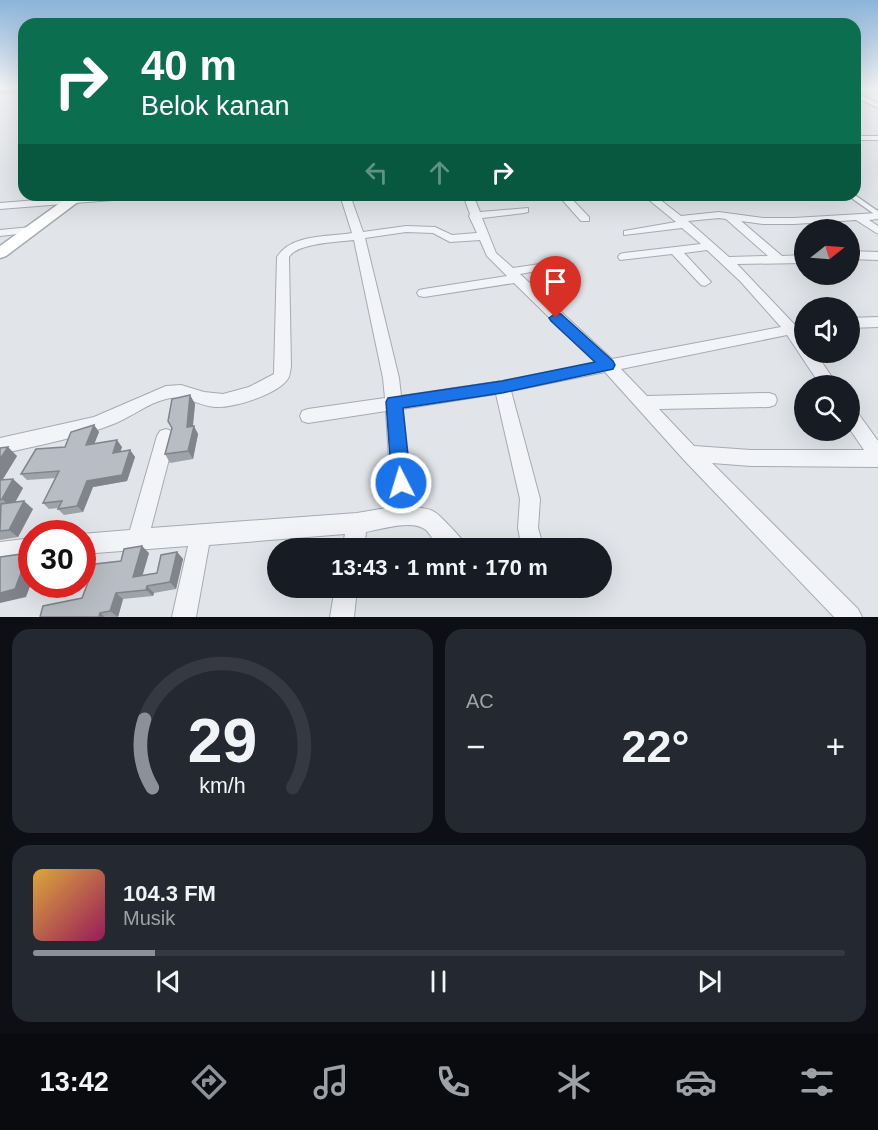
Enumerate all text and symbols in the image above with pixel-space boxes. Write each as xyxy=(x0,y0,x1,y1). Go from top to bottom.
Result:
icon: right xyxy=(42,42,120,120)
text: 40 m xyxy=(141,42,237,89)
text: Belok kanan xyxy=(141,91,290,121)
icon: left xyxy=(360,156,393,189)
icon: ahead xyxy=(423,156,456,189)
icon: right xyxy=(486,156,519,189)
north arrow xyxy=(794,219,860,285)
map controls xyxy=(794,219,860,441)
pin xyxy=(530,256,581,318)
icon: arrive xyxy=(539,265,572,298)
button: sound xyxy=(794,297,860,363)
button: search xyxy=(794,375,860,441)
position arrow xyxy=(369,451,433,515)
speed limit sign: 30 xyxy=(18,520,96,598)
text: 13:43 · 1 mnt · 170 m xyxy=(331,555,548,580)
text: AC xyxy=(466,690,494,712)
text: 29 xyxy=(188,706,257,775)
text: 22° xyxy=(621,721,690,772)
text: − xyxy=(466,728,485,765)
text: + xyxy=(826,728,845,765)
text: km/h xyxy=(199,774,246,798)
text: 104.3 FM xyxy=(123,881,216,906)
text: Musik xyxy=(123,907,175,929)
icon: previous xyxy=(152,965,185,998)
icon: pause xyxy=(422,965,455,998)
icon: next xyxy=(693,965,726,998)
icon: directions xyxy=(188,1061,230,1103)
icon: music xyxy=(310,1061,352,1103)
icon: phone xyxy=(432,1061,474,1103)
icon: climate xyxy=(553,1061,595,1103)
icon: car xyxy=(675,1061,717,1103)
icon: filters xyxy=(796,1061,838,1103)
text: 13:42 xyxy=(40,1067,109,1097)

